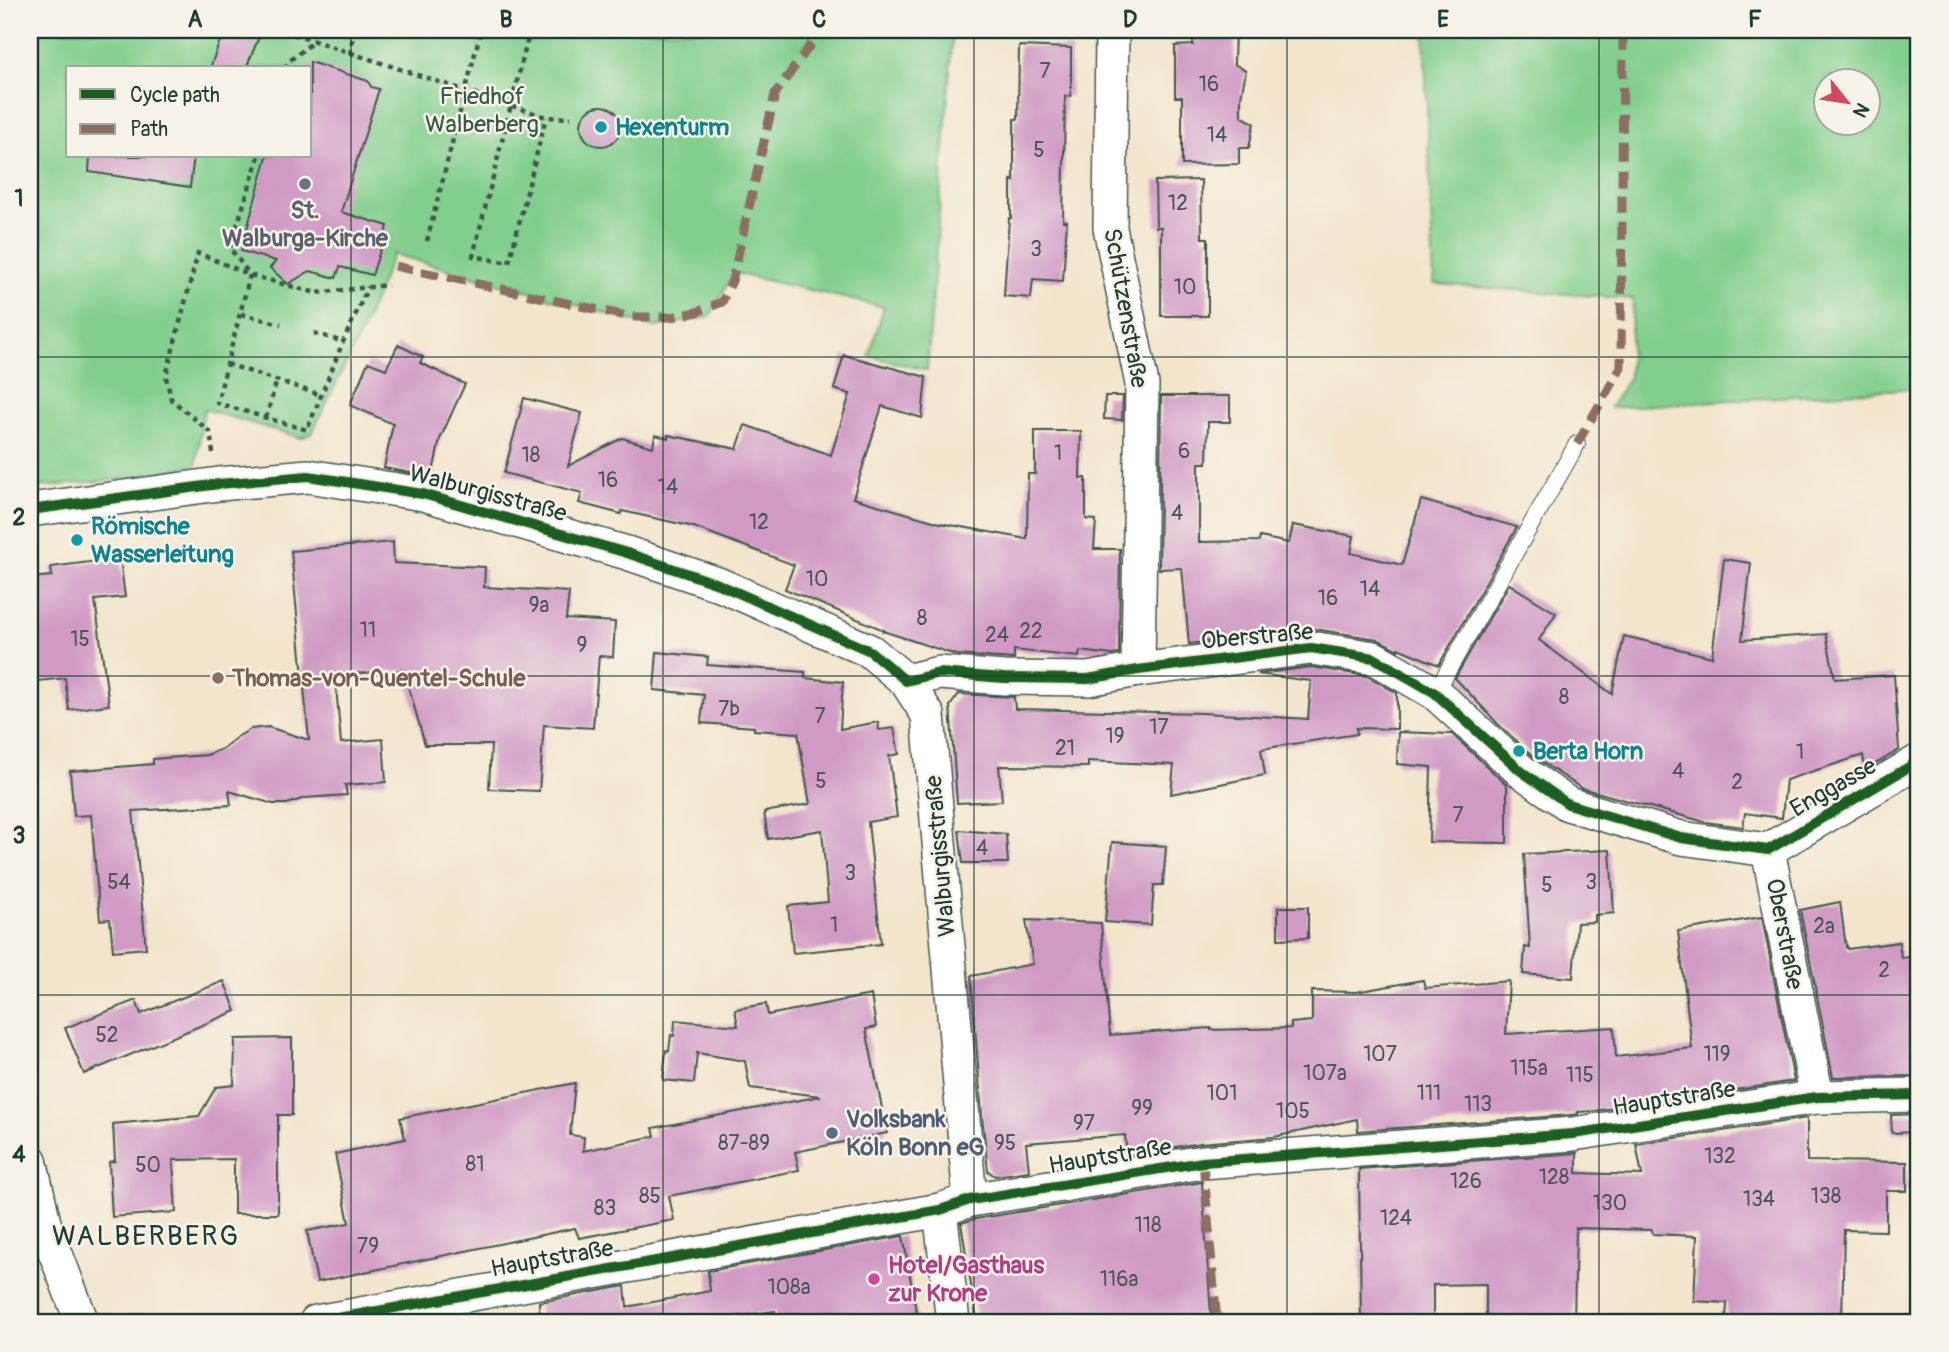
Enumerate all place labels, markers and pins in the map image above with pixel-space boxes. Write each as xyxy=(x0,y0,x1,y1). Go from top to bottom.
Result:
place label: Hexenturm xyxy=(615,113,729,142)
marker: Hexenturm xyxy=(593,119,609,135)
marker: St. Walburga-Kirche xyxy=(297,176,313,192)
place label: St. Walburga-Kirche xyxy=(222,196,389,253)
place label: Römische Wasserleitung xyxy=(91,512,234,569)
marker: Römische Wasserleitung xyxy=(69,532,85,548)
place label: Thomas-von-Quentel-Schule xyxy=(231,664,527,693)
marker: Thomas-von-Quentel-Schule xyxy=(210,670,226,686)
place label: Berta Horn xyxy=(1533,737,1643,766)
marker: Berta Horn xyxy=(1511,743,1527,759)
place label: Volksbank Köln Bonn eG xyxy=(846,1105,985,1162)
marker: Volksbank Köln Bonn eG xyxy=(824,1125,840,1141)
place label: Hotel/Gasthaus zur Krone xyxy=(888,1251,1044,1308)
marker: Hotel/Gasthaus zur Krone xyxy=(866,1271,882,1287)

